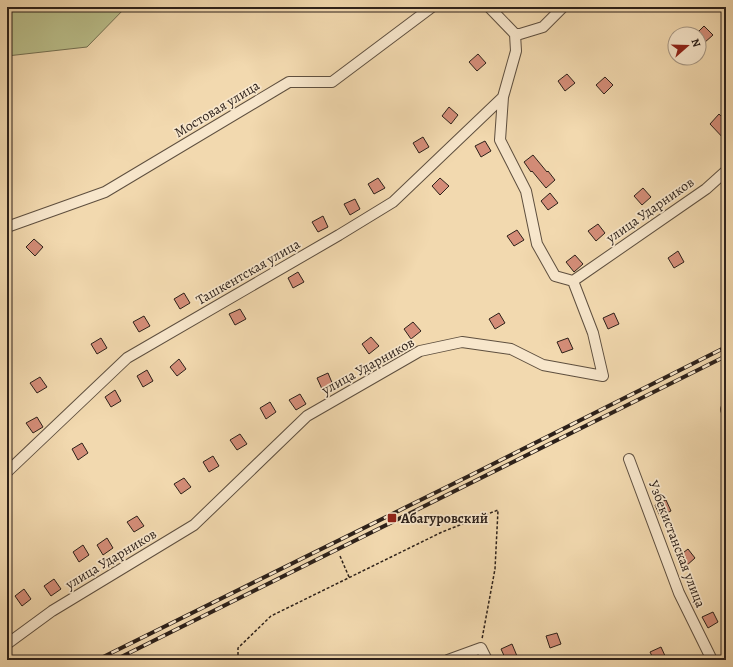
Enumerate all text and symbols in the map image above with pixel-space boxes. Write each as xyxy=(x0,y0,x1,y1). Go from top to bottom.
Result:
north arrow xyxy=(667,26,707,66)
text: N xyxy=(688,36,704,49)
street label: Мостовая улица xyxy=(171,76,264,142)
street label: улица Ударников xyxy=(601,172,698,248)
street label: Ташкентская улица xyxy=(192,234,304,310)
street label: улица Ударников xyxy=(317,332,418,400)
street label: Узбекистанская улица xyxy=(644,478,710,611)
place label: Абагуровский xyxy=(400,509,488,528)
marker: Абагуровский xyxy=(386,512,398,524)
street label: улица Ударников xyxy=(61,524,160,594)

